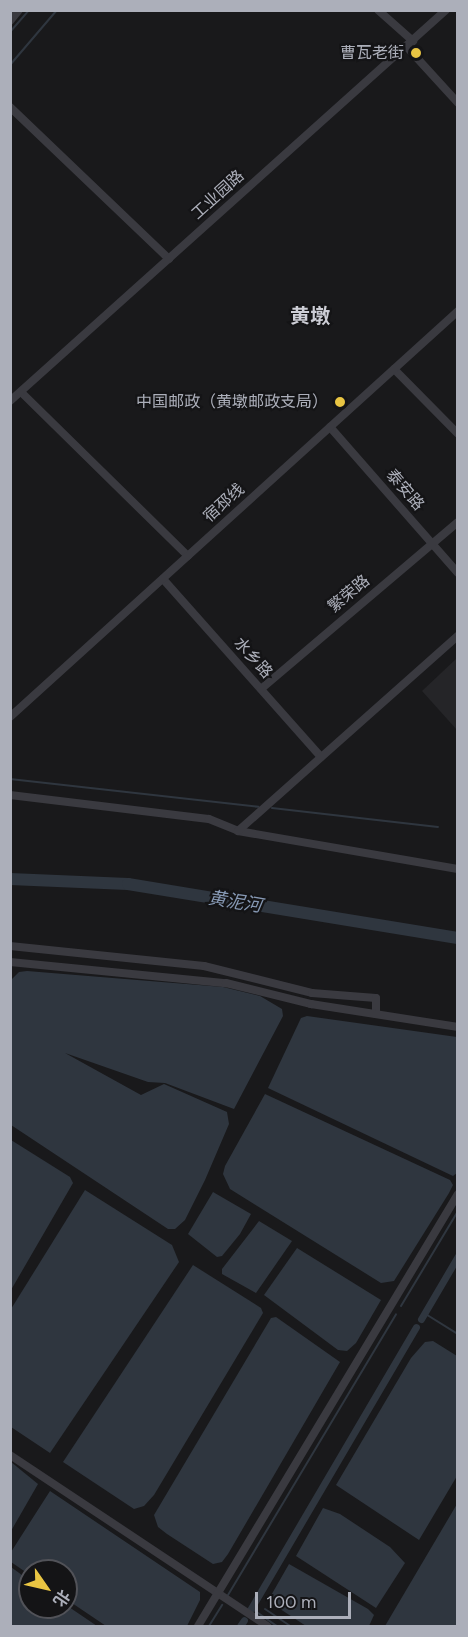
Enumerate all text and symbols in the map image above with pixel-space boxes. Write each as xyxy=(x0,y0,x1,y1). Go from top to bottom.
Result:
place label: 曹瓦老街 xyxy=(340,43,404,63)
marker: 曹瓦老街 xyxy=(409,46,423,60)
street label: 工业园路 xyxy=(188,166,248,224)
district label: 黄墩 xyxy=(290,304,330,328)
place label: 中国邮政（黄墩邮政支局） xyxy=(136,392,328,412)
marker: 中国邮政（黄墩邮政支局） xyxy=(333,395,347,409)
street label: 泰安路 xyxy=(382,466,428,514)
street label: 宿邳线 xyxy=(200,480,248,526)
street label: 繁荣路 xyxy=(324,571,374,617)
street label: 水乡路 xyxy=(230,634,276,682)
water label: 黄泥河 xyxy=(207,887,263,917)
north arrow xyxy=(18,1559,78,1619)
scale bar xyxy=(258,1580,354,1618)
text: 北 xyxy=(49,1586,74,1610)
text: 100 m xyxy=(266,1591,316,1613)

